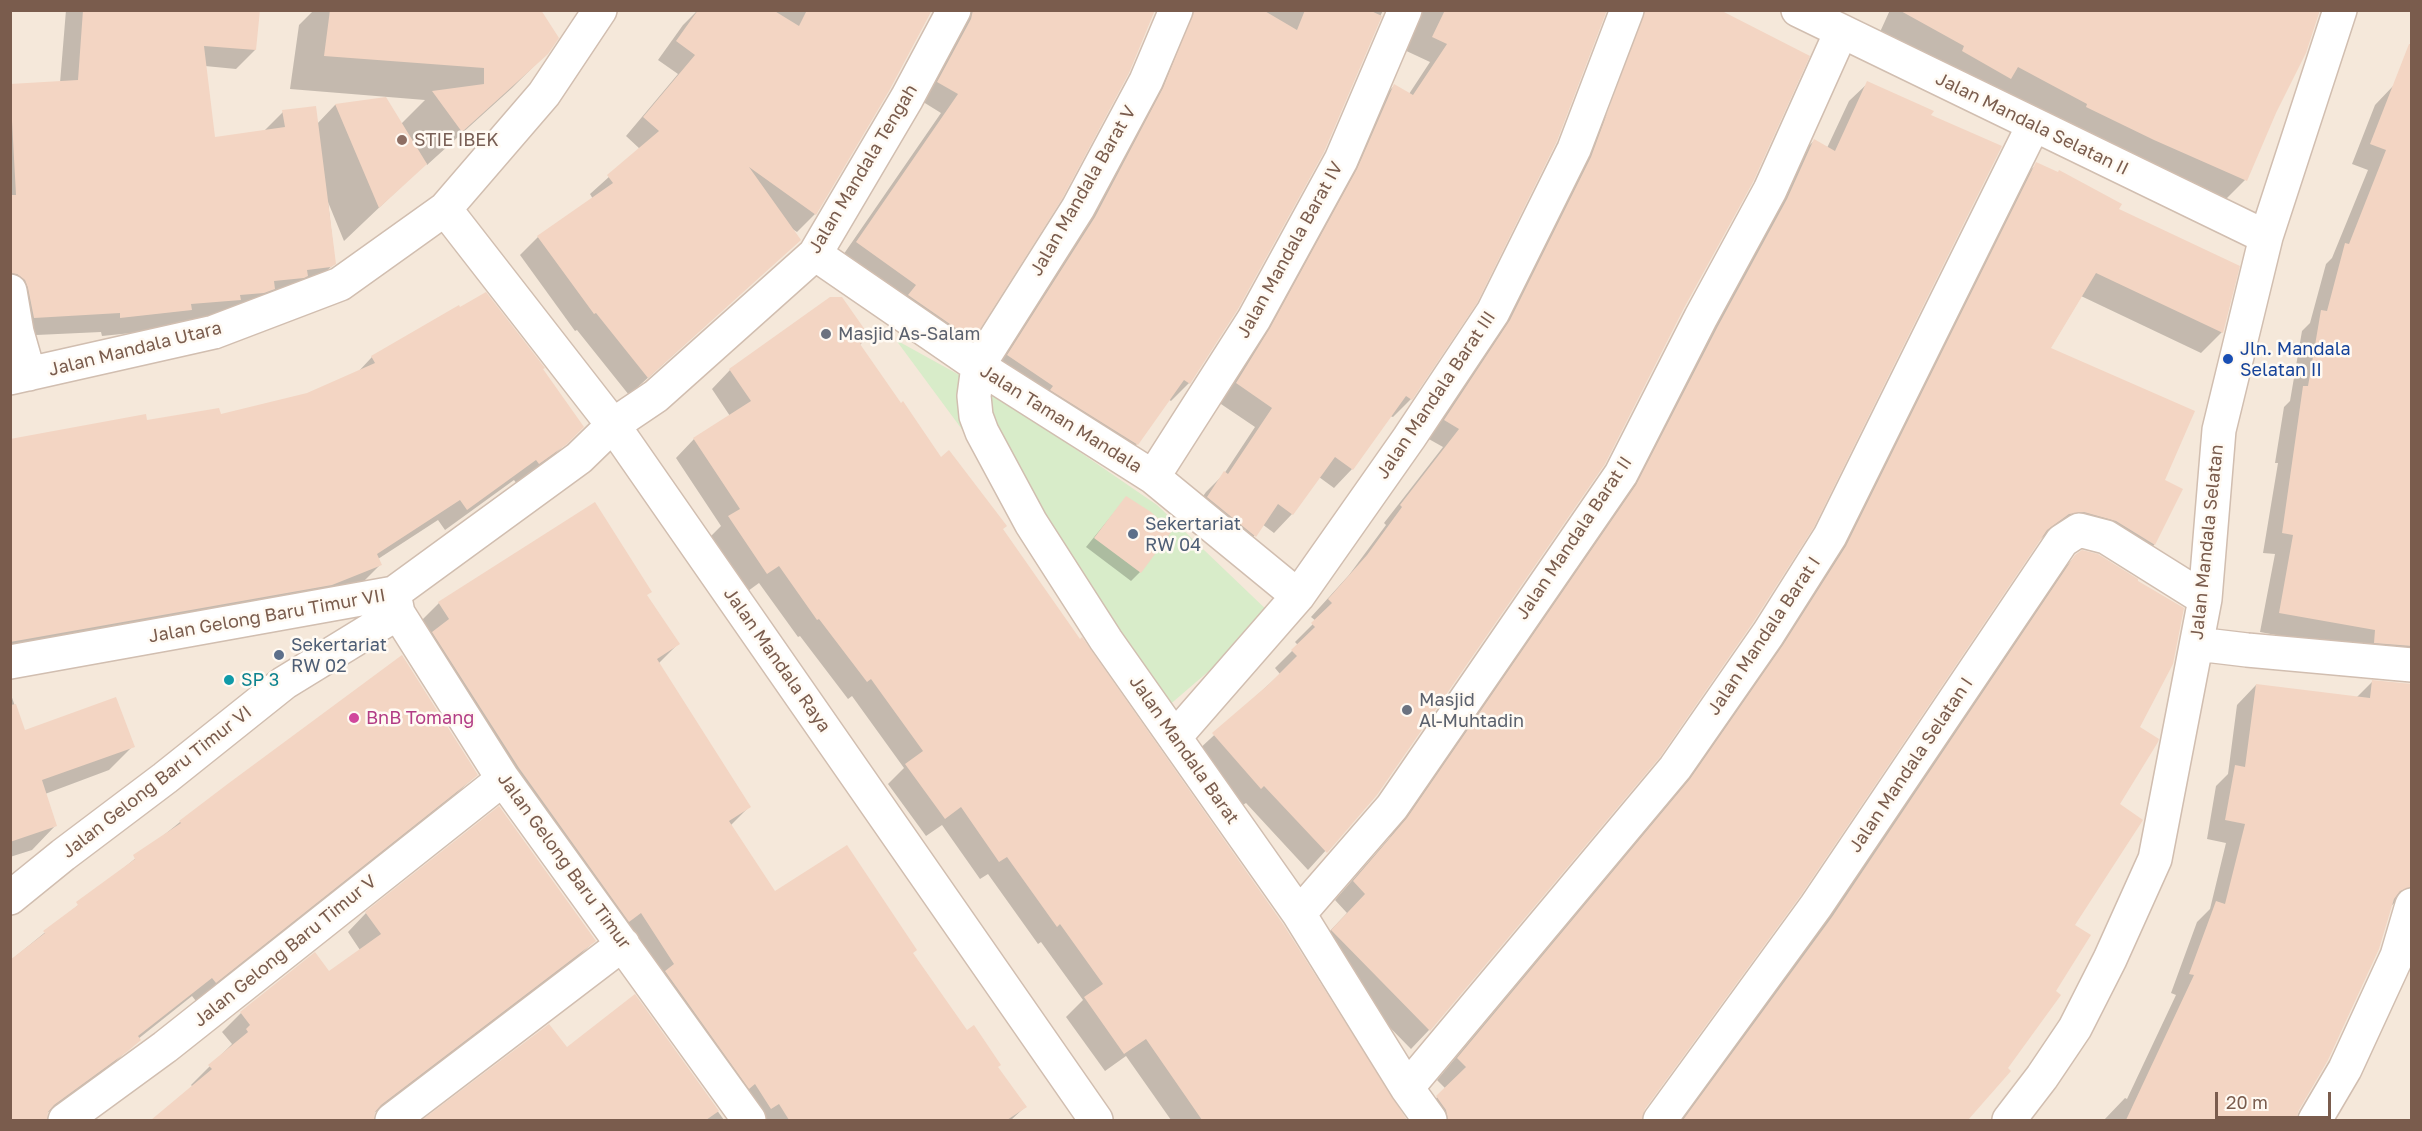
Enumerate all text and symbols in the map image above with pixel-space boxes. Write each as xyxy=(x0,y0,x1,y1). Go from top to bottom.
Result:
street label: Jalan Mandala Selatan II xyxy=(1932,68,2132,180)
street label: Jalan Mandala Tengah xyxy=(804,81,922,257)
street label: Jalan Mandala Barat V xyxy=(1025,102,1141,280)
place label: STIE IBEK xyxy=(414,129,499,151)
marker: STIE IBEK xyxy=(395,133,409,147)
street label: Jalan Mandala Barat IV xyxy=(1232,158,1348,342)
street label: Jalan Mandala Barat III xyxy=(1372,307,1500,483)
street label: Jalan Mandala Utara xyxy=(46,317,224,381)
place label: Masjid As-Salam xyxy=(838,323,980,345)
marker: Masjid As-Salam xyxy=(819,327,833,341)
place label: Jln. Mandala Selatan II xyxy=(2240,338,2351,380)
marker: Jln. Mandala Selatan II xyxy=(2221,352,2235,366)
street label: Jalan Taman Mandala xyxy=(976,360,1146,478)
street label: Jalan Mandala Selatan xyxy=(2186,443,2228,641)
street label: Jalan Mandala Barat II xyxy=(1511,452,1637,624)
place label: Sekertariat RW 04 xyxy=(1145,513,1241,556)
marker: Sekertariat RW 04 xyxy=(1126,527,1140,541)
street label: Jalan Mandala Barat I xyxy=(1703,553,1825,719)
street label: Jalan Mandala Raya xyxy=(719,584,835,736)
street label: Jalan Gelong Baru Timur VII xyxy=(147,585,387,647)
place label: Sekertariat RW 02 xyxy=(291,634,387,676)
marker: Sekertariat RW 02 xyxy=(272,648,286,662)
place label: SP 3 xyxy=(241,669,279,691)
street label: Jalan Mandala Barat xyxy=(1125,672,1243,828)
marker: SP 3 xyxy=(222,673,236,687)
street label: Jalan Mandala Selatan I xyxy=(1844,673,1978,857)
place label: Masjid Al-Muhtadin xyxy=(1419,689,1524,732)
street label: Jalan Gelong Baru Timur VI xyxy=(58,701,256,863)
marker: Masjid Al-Muhtadin xyxy=(1400,703,1414,717)
place label: BnB Tomang xyxy=(366,707,474,729)
marker: BnB Tomang xyxy=(347,711,361,725)
street label: Jalan Gelong Baru Timur xyxy=(493,769,635,953)
street label: Jalan Gelong Baru Timur V xyxy=(189,871,381,1031)
scale bar xyxy=(2218,1080,2334,1118)
text: 20 m xyxy=(2226,1091,2268,1113)

